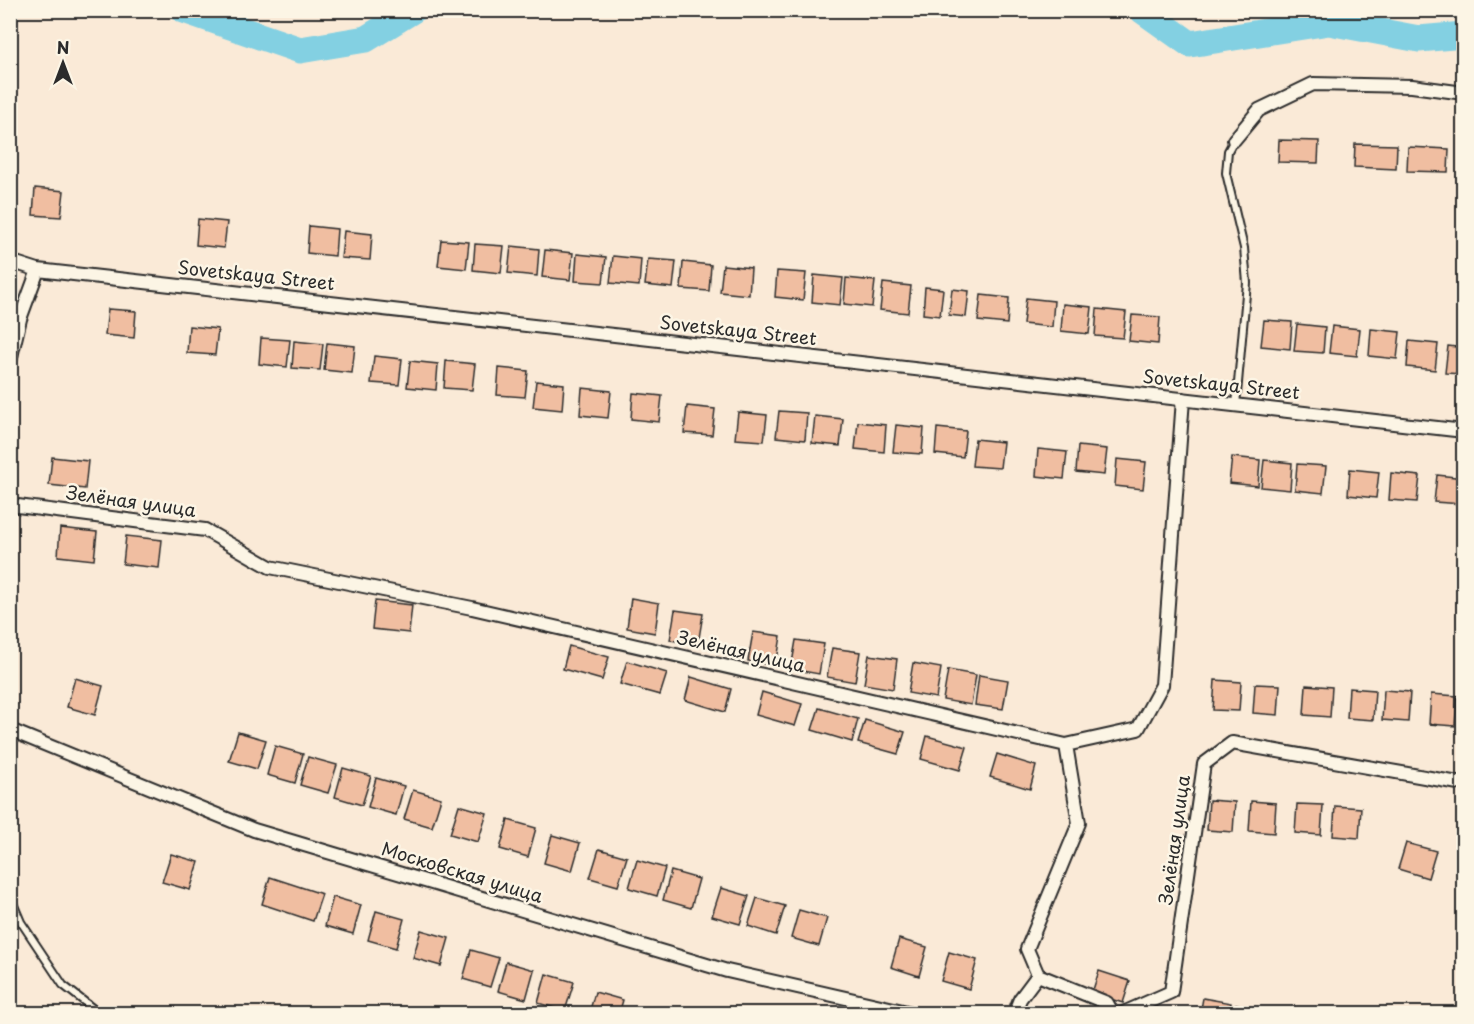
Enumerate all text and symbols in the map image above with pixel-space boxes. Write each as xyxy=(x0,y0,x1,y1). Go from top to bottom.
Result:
north arrow xyxy=(33,33,93,93)
text: N xyxy=(57,35,69,59)
street label: Sovetskaya Street xyxy=(176,253,336,296)
street label: Sovetskaya Street xyxy=(658,308,818,351)
street label: Sovetskaya Street xyxy=(1141,362,1301,405)
street label: Зелёная улица xyxy=(65,478,198,523)
street label: Зелёная улица xyxy=(675,623,809,679)
street label: Зелёная улица xyxy=(1151,773,1196,906)
street label: Московская улица xyxy=(379,834,547,909)

